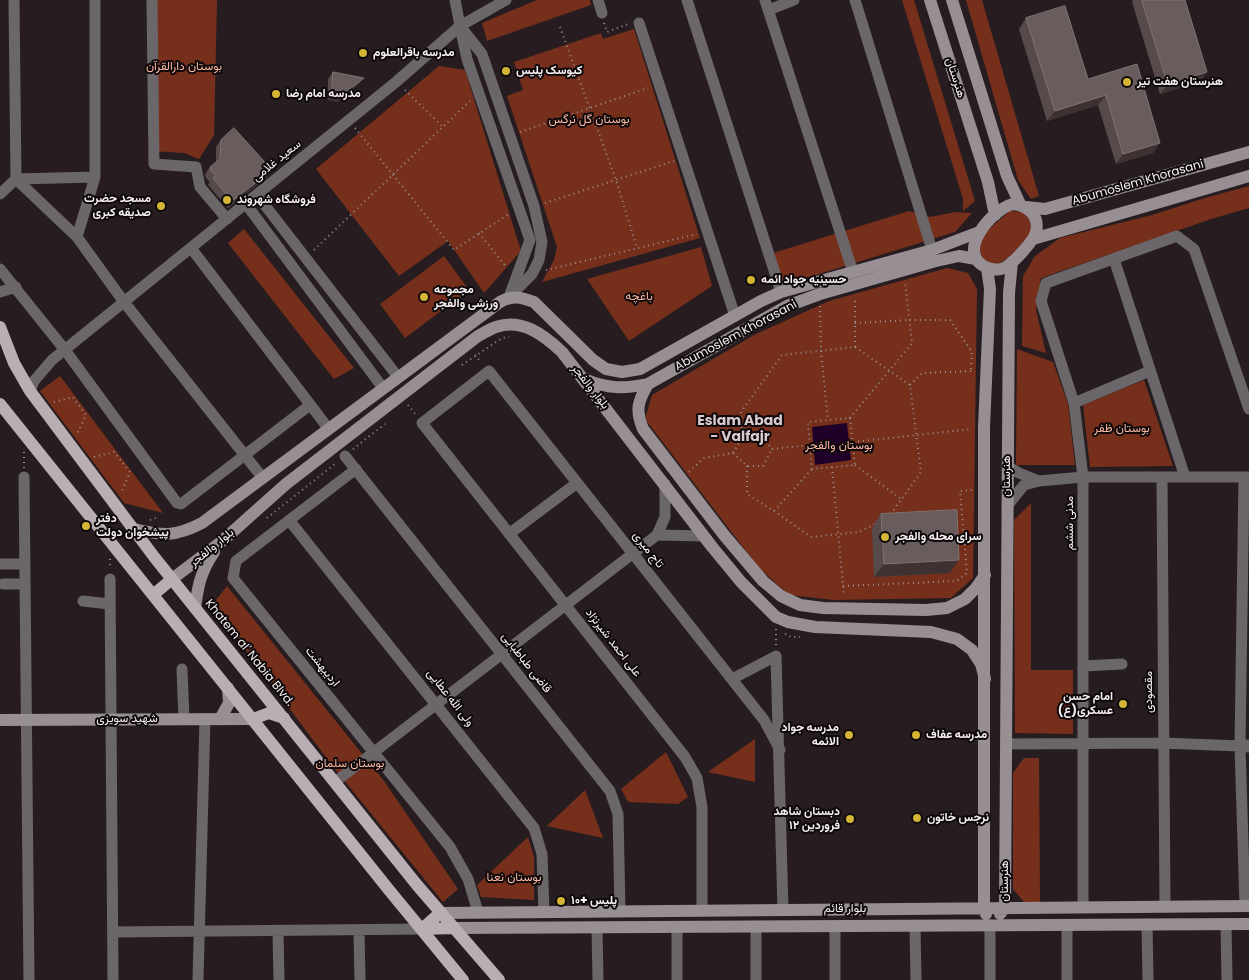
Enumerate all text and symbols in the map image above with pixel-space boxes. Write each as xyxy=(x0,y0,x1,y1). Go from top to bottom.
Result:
place label: مدرسه باقرالعلوم xyxy=(373,46,455,60)
marker: مدرسه باقرالعلوم xyxy=(357,47,369,59)
street label: هنرستان xyxy=(942,56,968,100)
park label: بوستان دارالقرآن xyxy=(146,60,222,74)
place label: کیوسک پلیس xyxy=(516,64,582,78)
marker: کیوسک پلیس xyxy=(500,65,512,77)
place label: هنرستان هفت تیر xyxy=(1137,75,1223,89)
marker: هنرستان هفت تیر xyxy=(1121,76,1133,88)
place label: مدرسه امام رضا xyxy=(286,87,361,101)
marker: مدرسه امام رضا xyxy=(270,88,282,100)
park label: بوستان گل نرگس xyxy=(548,113,630,127)
street label: سعید غلامی xyxy=(250,137,304,185)
street label: Abumoslem Khorasani xyxy=(1071,157,1205,209)
place label: مسجد حضرت صدیقه کبری xyxy=(84,192,151,220)
place label: فروشگاه شهروند xyxy=(237,193,316,207)
marker: فروشگاه شهروند xyxy=(221,194,233,206)
marker: مسجد حضرت صدیقه کبری xyxy=(155,200,167,212)
place label: حسینیه جواد ائمه xyxy=(761,273,846,287)
marker: حسینیه جواد ائمه xyxy=(745,274,757,286)
place label: مجموعه ورزشی والفجر xyxy=(434,283,498,311)
park label: باغچه xyxy=(625,290,653,304)
marker: مجموعه ورزشی والفجر xyxy=(418,291,430,303)
street label: Abumoslem Khorasani xyxy=(672,298,800,374)
street label: بلوار والفجر xyxy=(568,362,612,412)
district label: Eslam Abad - Valfajr xyxy=(697,413,783,446)
park label: بوستان ظفر xyxy=(1094,422,1150,436)
park label: بوستان والفجر xyxy=(805,439,873,453)
street label: هنرستان xyxy=(1000,455,1014,497)
street label: مدنی ششم xyxy=(1063,496,1077,550)
place label: دفتر پیشخوان دولت xyxy=(96,512,169,540)
marker: دفتر پیشخوان دولت xyxy=(80,520,92,532)
street label: بلوار والفجر xyxy=(187,526,237,570)
street label: تاج میری xyxy=(629,529,667,571)
place label: سرای محله والفجر xyxy=(895,530,981,544)
marker: سرای محله والفجر xyxy=(879,531,891,543)
street label: Khatem al' Nabia Blvd. xyxy=(202,597,296,709)
street label: علی احمد شیرنژاد xyxy=(582,606,644,680)
street label: قاضی طباطبایی xyxy=(498,630,554,696)
street label: اردیبهشت xyxy=(302,644,342,690)
street label: ولی الله عطایی xyxy=(423,666,477,730)
street label: مقصودی xyxy=(1142,671,1156,713)
place label: امام حسن عسکری(ع) xyxy=(1058,690,1113,718)
marker: امام حسن عسکری(ع) xyxy=(1117,698,1129,710)
street label: شهید سویزی xyxy=(96,712,158,726)
place label: مدرسه جواد الائمه xyxy=(781,721,839,749)
place label: مدرسه عفاف xyxy=(926,728,987,742)
marker: مدرسه جواد الائمه xyxy=(843,729,855,741)
marker: مدرسه عفاف xyxy=(910,729,922,741)
park label: بوستان سلمان xyxy=(316,757,384,771)
place label: دبستان شاهد ۱۲ فروردین xyxy=(774,805,840,833)
place label: نرجس خاتون xyxy=(927,811,989,825)
marker: نرجس خاتون xyxy=(911,812,923,824)
marker: دبستان شاهد ۱۲ فروردین xyxy=(844,813,856,825)
street label: هنرستان xyxy=(998,860,1012,902)
park label: بوستان نعنا xyxy=(487,871,541,885)
place label: پلیس +۱۰ xyxy=(571,894,617,908)
marker: پلیس +۱۰ xyxy=(555,895,567,907)
street label: بلوار قائم xyxy=(824,902,866,916)

